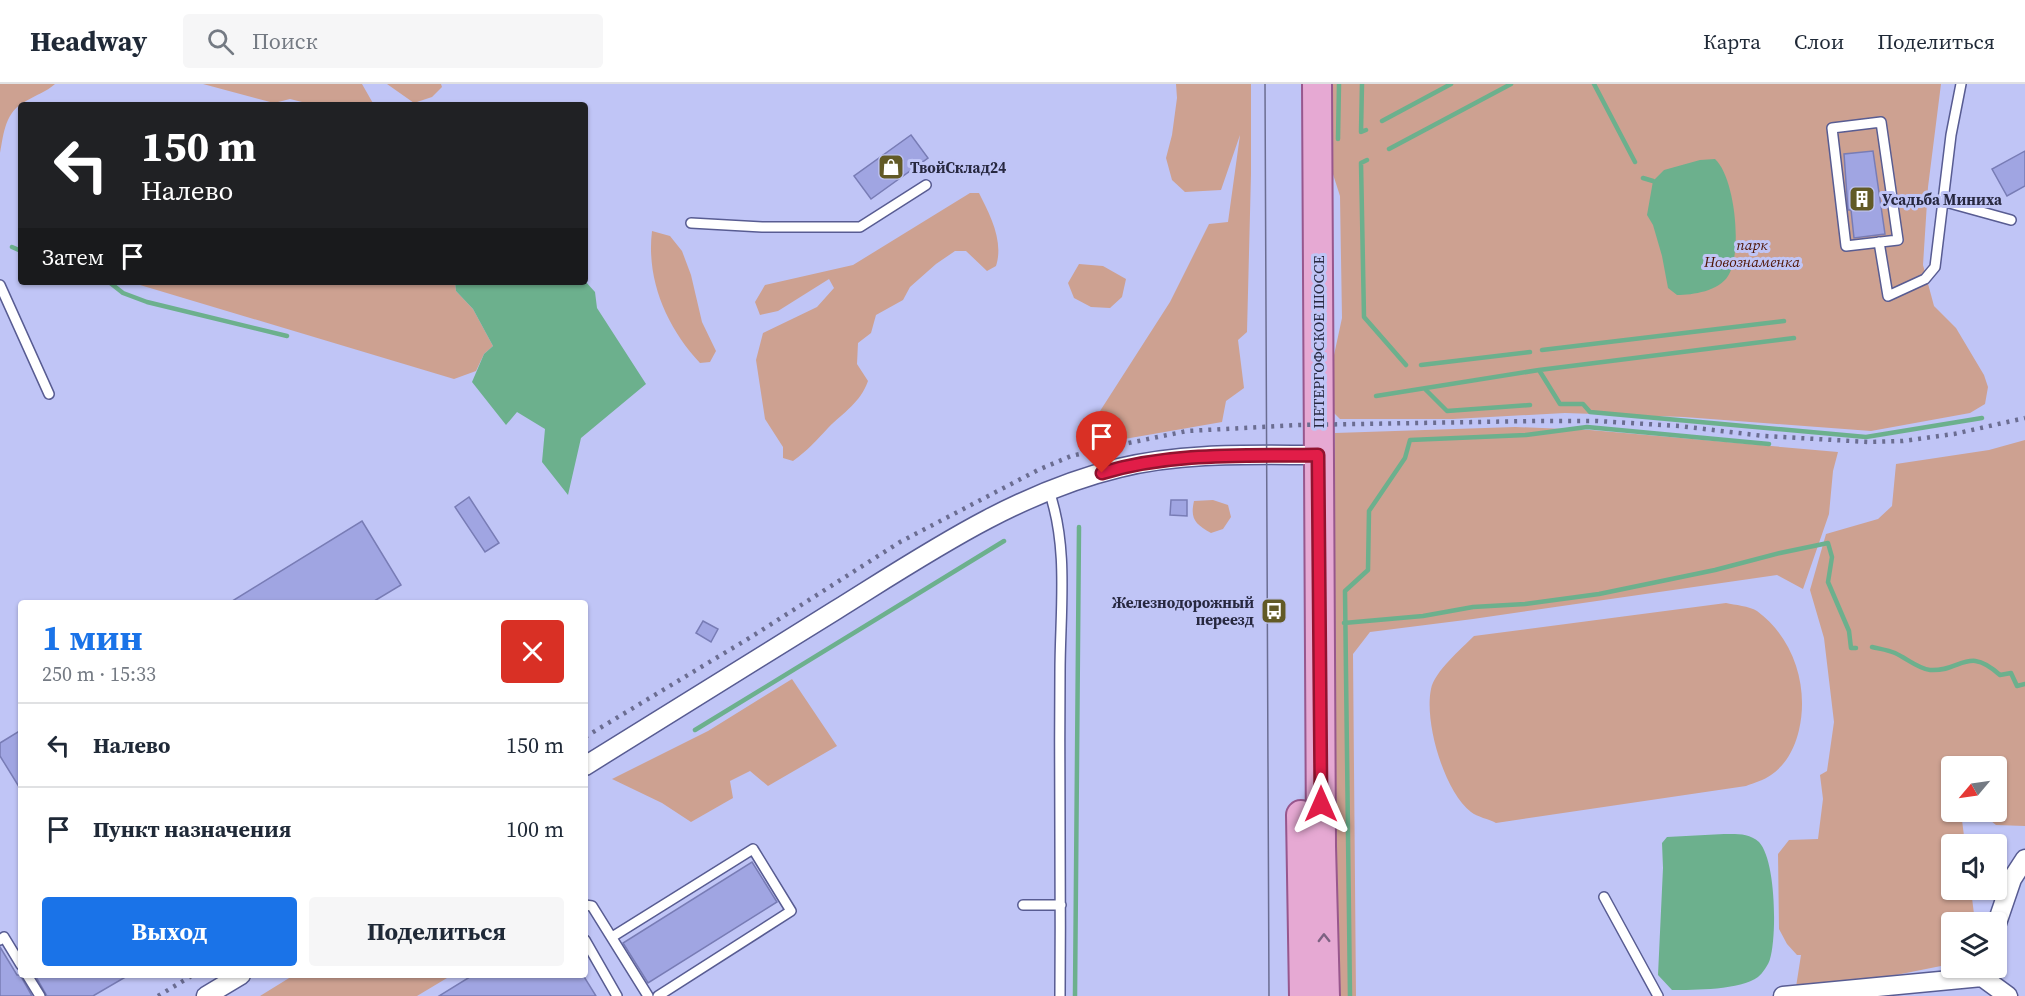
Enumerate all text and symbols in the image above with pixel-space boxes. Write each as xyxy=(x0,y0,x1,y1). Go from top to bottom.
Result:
search box xyxy=(183,14,603,68)
text: Headway xyxy=(30,22,147,60)
icon: search xyxy=(204,25,237,58)
text: Поиск xyxy=(252,26,318,56)
text: Карта xyxy=(1703,27,1761,56)
text: Слои xyxy=(1794,27,1844,56)
text: Поделиться xyxy=(1877,27,1995,56)
text: 150 m xyxy=(141,117,256,175)
icon: left xyxy=(42,126,120,204)
shop icon: ТвойСклад24 xyxy=(876,152,906,182)
place label: ТвойСклад24 xyxy=(910,157,1006,178)
text: Налево xyxy=(141,172,233,209)
building icon: Усадьба Миниха xyxy=(1847,184,1877,214)
place label: Усадьба Миниха xyxy=(1882,189,2003,210)
park label: парк Новознаменка xyxy=(1703,234,1800,272)
icon: arrive xyxy=(116,240,149,273)
text: Затем xyxy=(42,242,104,272)
street label: ПЕТЕРГОФСКОЕ ШОССЕ xyxy=(1308,256,1329,428)
pin xyxy=(1076,411,1127,473)
icon: arrive xyxy=(1085,420,1118,453)
place label: Железнодорожный переезд xyxy=(1112,592,1254,630)
bus stop icon: Железнодорожный переезд xyxy=(1259,596,1289,626)
text: 1 мин xyxy=(42,613,143,662)
button: close xyxy=(501,620,564,683)
text: 250 m · 15:33 xyxy=(42,660,156,688)
icon: left xyxy=(42,729,75,762)
text: Налево xyxy=(93,730,170,760)
text: 150 m xyxy=(506,730,564,760)
north arrow xyxy=(1941,756,2007,822)
map controls xyxy=(1941,756,2007,978)
position arrow xyxy=(1289,772,1353,836)
icon: arrive xyxy=(42,813,75,846)
text: Пункт назначения xyxy=(93,814,291,844)
text: 100 m xyxy=(506,814,564,844)
button: sound xyxy=(1941,834,2007,900)
button: Выход xyxy=(42,897,297,966)
button: Поделиться xyxy=(309,897,564,966)
button: layers xyxy=(1941,912,2007,978)
one-way arrow xyxy=(1318,933,1330,942)

